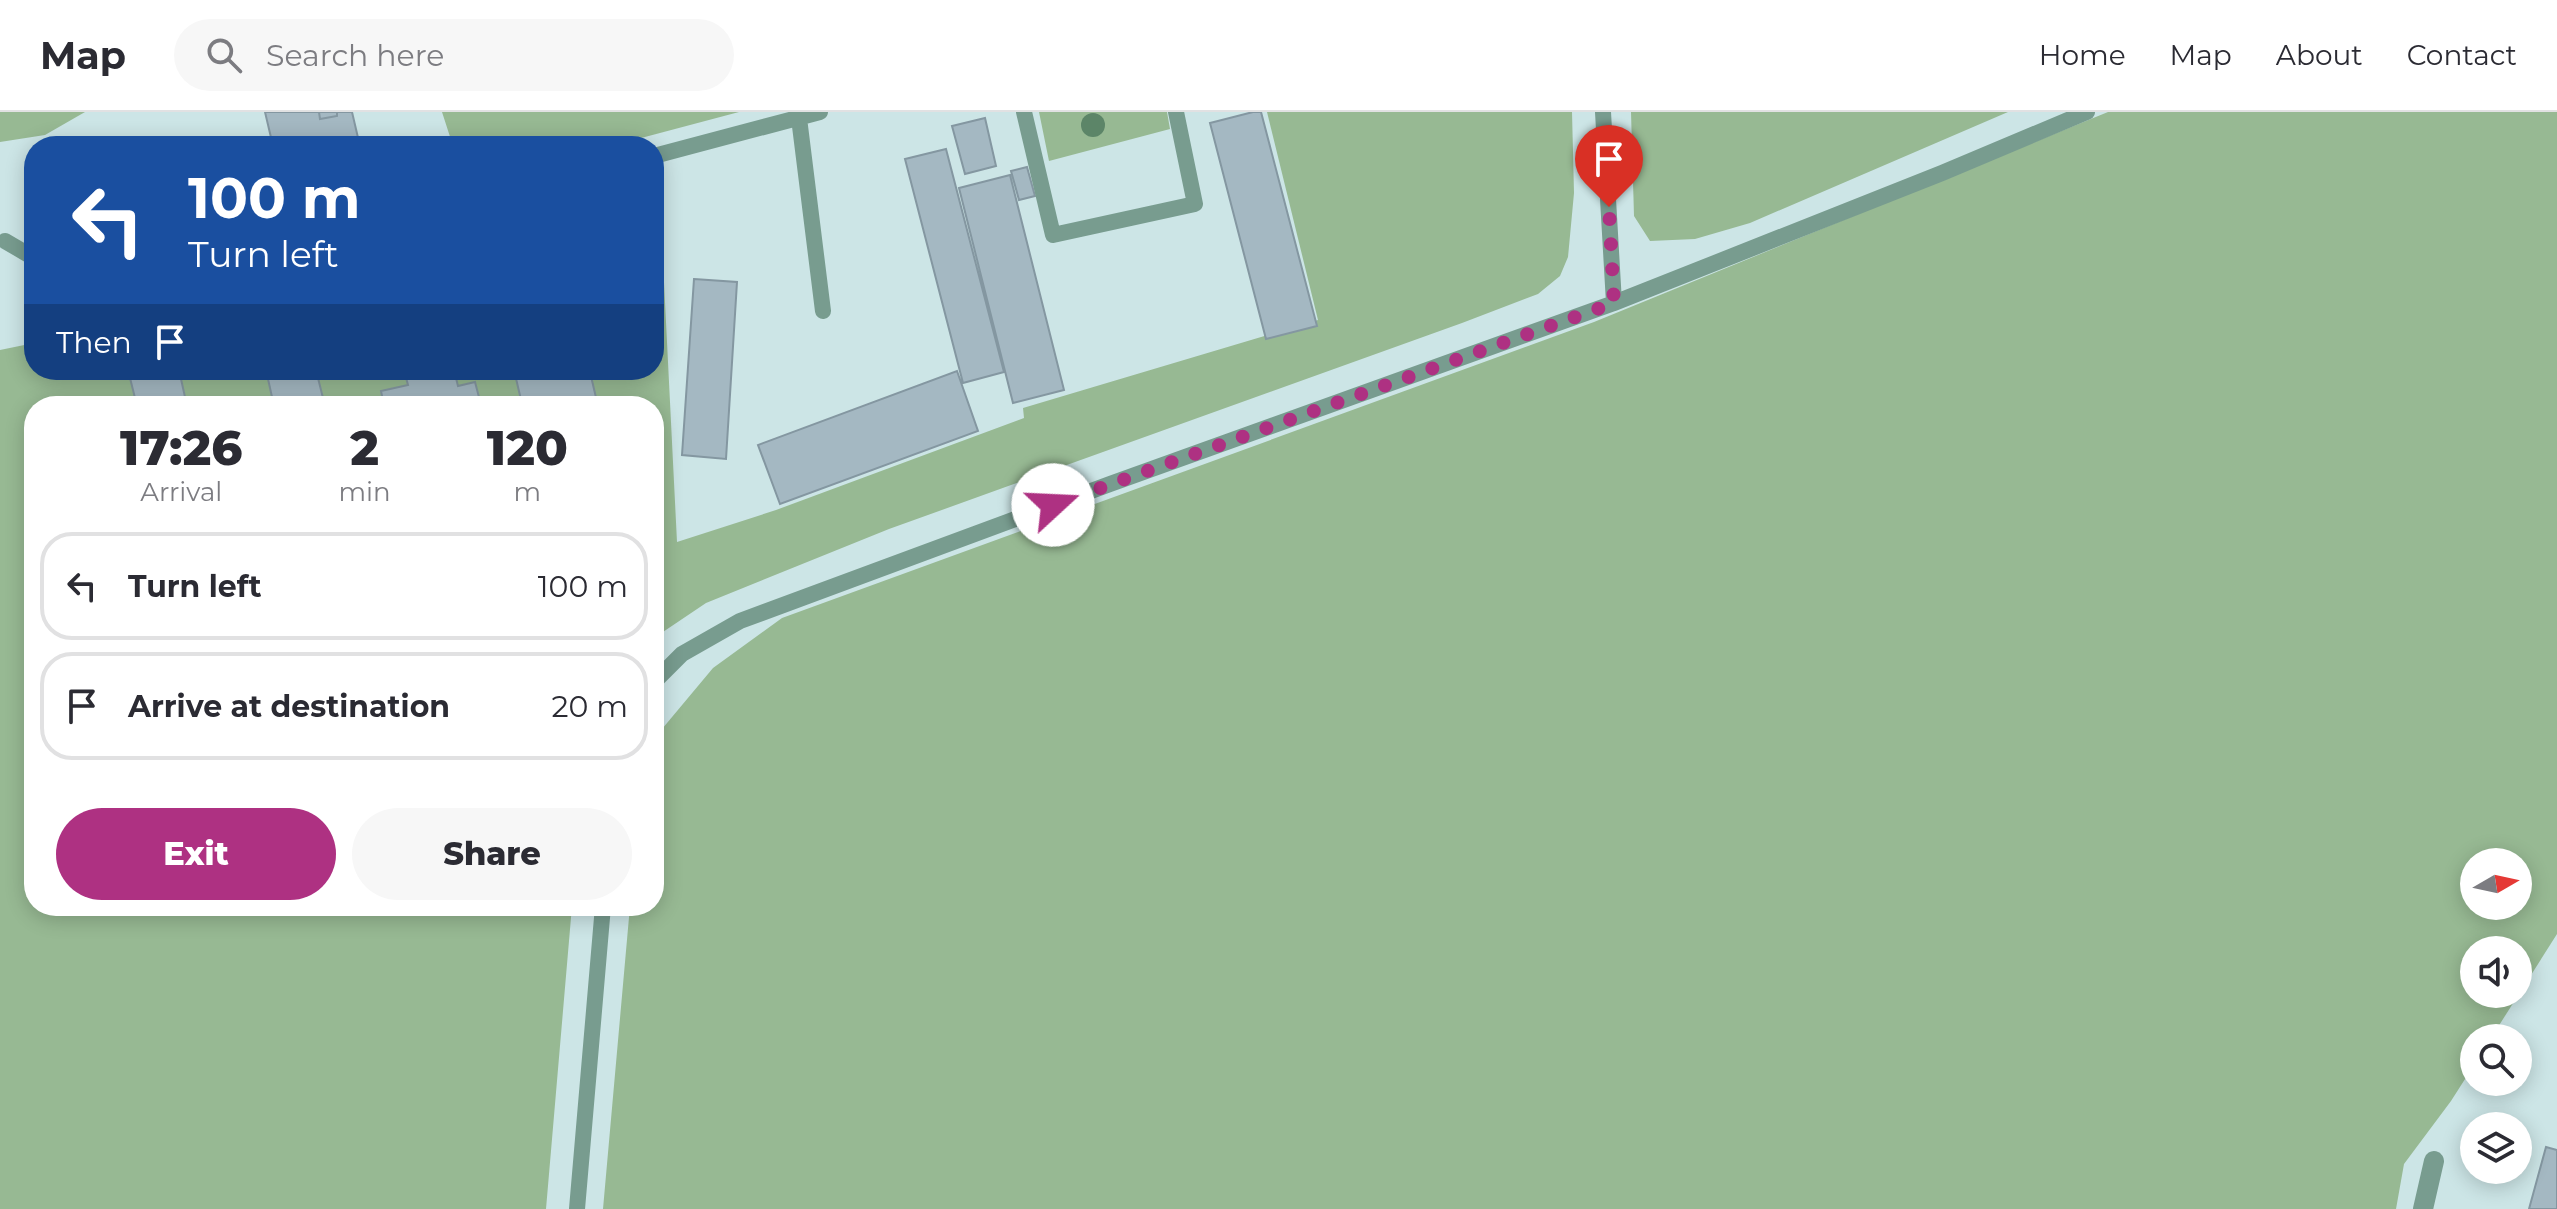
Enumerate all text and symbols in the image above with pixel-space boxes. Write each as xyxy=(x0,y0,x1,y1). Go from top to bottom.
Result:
search box xyxy=(174,19,734,91)
text: Map xyxy=(40,32,126,79)
icon: search xyxy=(202,33,246,77)
text: Search here xyxy=(266,37,444,74)
text: Home xyxy=(2039,38,2126,72)
text: Map xyxy=(2170,38,2232,72)
text: About xyxy=(2276,38,2363,72)
text: Contact xyxy=(2407,38,2517,72)
pin xyxy=(1575,125,1643,207)
icon: arrive xyxy=(1587,137,1631,181)
text: 100 m xyxy=(188,164,361,232)
icon: left xyxy=(56,168,160,272)
text: Turn left xyxy=(188,232,339,276)
icon: arrive xyxy=(148,320,192,364)
text: Then xyxy=(56,324,132,361)
text: 17:26 xyxy=(120,419,242,477)
text: 2 xyxy=(350,419,379,477)
text: 120 xyxy=(487,419,568,477)
position arrow xyxy=(1011,463,1095,547)
text: Arrival xyxy=(140,476,222,508)
text: min xyxy=(339,476,391,508)
text: m xyxy=(514,476,541,508)
icon: left xyxy=(60,564,104,608)
text: Turn left xyxy=(128,568,261,605)
text: 100 m xyxy=(538,568,628,605)
icon: arrive xyxy=(60,684,104,728)
text: Arrive at destination xyxy=(128,688,450,725)
text: 20 m xyxy=(551,688,628,725)
button: Exit xyxy=(56,808,336,900)
button: Share xyxy=(352,808,632,900)
north arrow xyxy=(2460,848,2532,920)
map controls xyxy=(2460,848,2532,1184)
button: sound xyxy=(2460,936,2532,1008)
button: search xyxy=(2460,1024,2532,1096)
button: layers xyxy=(2460,1112,2532,1184)

